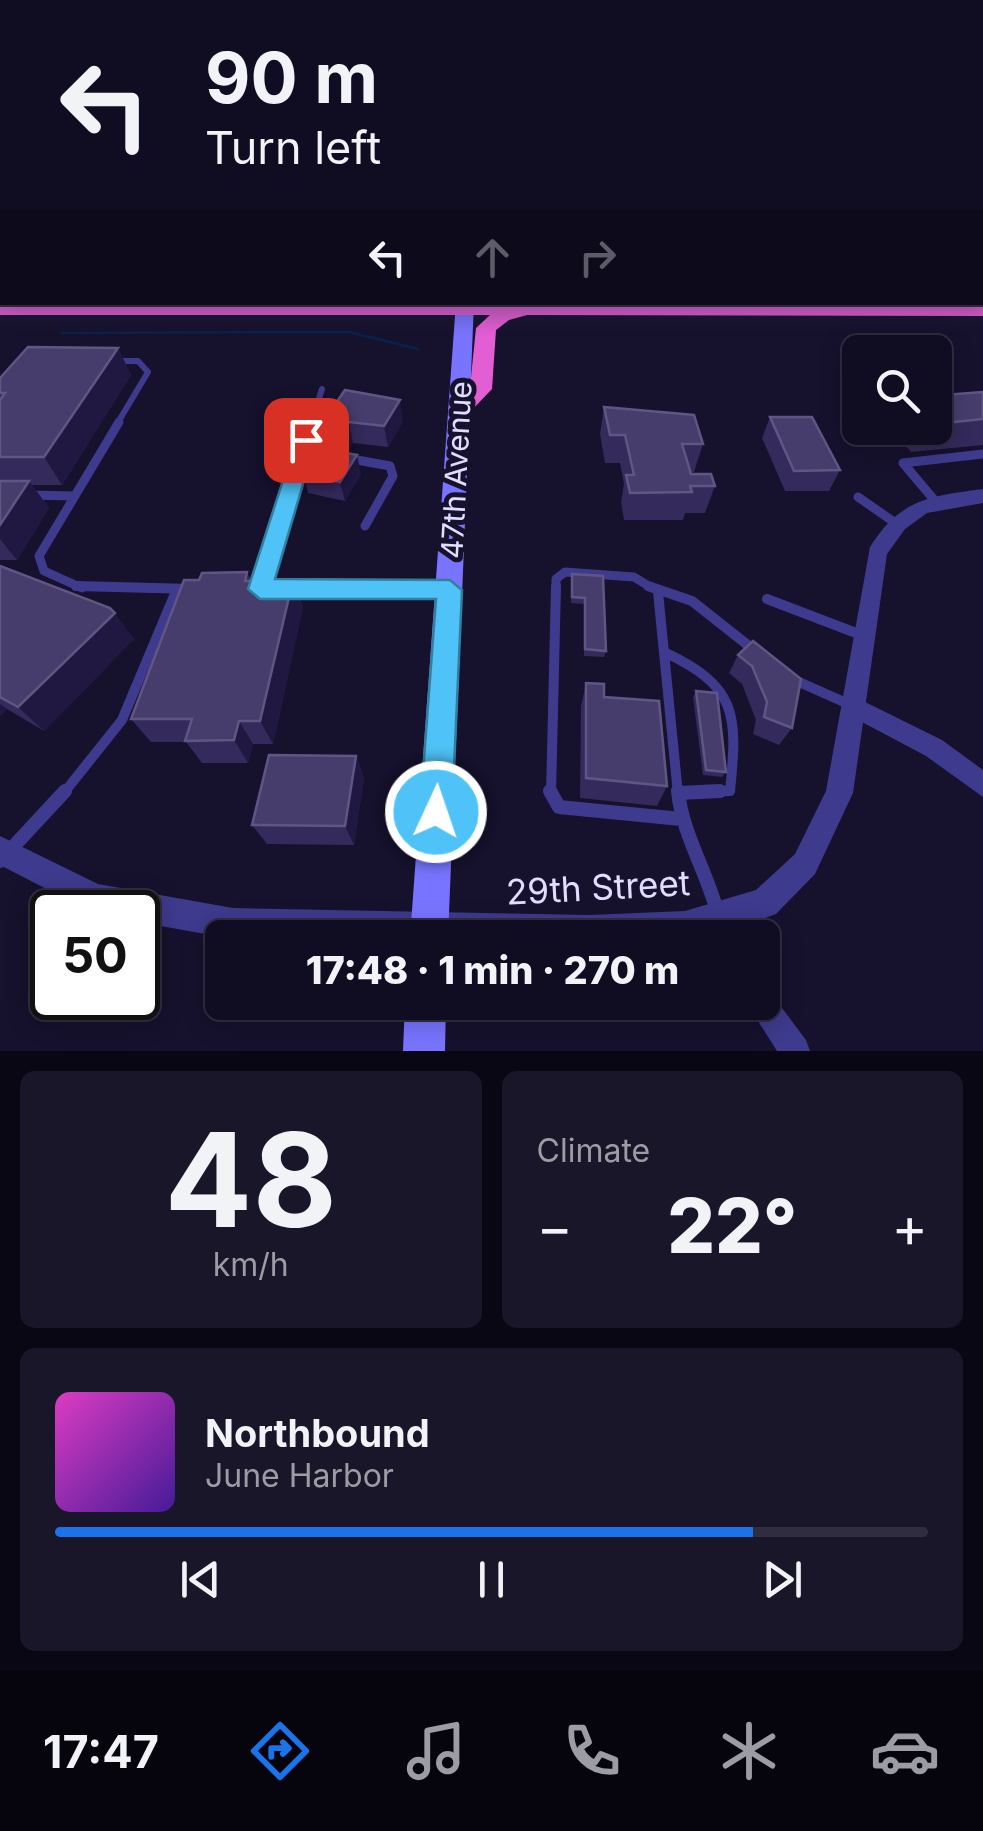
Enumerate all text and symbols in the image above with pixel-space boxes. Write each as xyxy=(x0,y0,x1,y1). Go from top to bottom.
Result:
text: 90 m xyxy=(205,35,378,120)
icon: left xyxy=(40,40,170,170)
text: Turn left xyxy=(205,120,381,175)
icon: left xyxy=(360,230,415,285)
icon: ahead xyxy=(465,230,520,285)
icon: right xyxy=(570,230,625,285)
map controls xyxy=(842,335,952,445)
button: search xyxy=(842,335,952,445)
street label: 47th Avenue xyxy=(433,380,479,560)
pin xyxy=(264,398,349,483)
icon: arrive xyxy=(279,413,334,468)
position arrow xyxy=(384,760,488,864)
street label: 29th Street xyxy=(505,861,691,913)
speed limit sign: 50 xyxy=(30,890,160,1020)
text: 17:48 · 1 min · 270 m xyxy=(306,947,679,993)
text: 48 xyxy=(164,1101,337,1258)
text: Climate xyxy=(537,1131,650,1170)
text: 22° xyxy=(667,1180,797,1271)
text: − xyxy=(537,1194,573,1260)
text: + xyxy=(892,1194,928,1260)
text: km/h xyxy=(213,1245,289,1284)
text: Northbound xyxy=(205,1410,430,1456)
text: June Harbor xyxy=(205,1456,394,1495)
icon: previous xyxy=(173,1552,228,1607)
icon: pause xyxy=(464,1552,519,1607)
icon: next xyxy=(755,1552,810,1607)
icon: directions xyxy=(245,1716,315,1786)
icon: music xyxy=(401,1716,471,1786)
icon: phone xyxy=(557,1716,627,1786)
icon: climate xyxy=(714,1716,784,1786)
icon: car xyxy=(870,1716,940,1786)
text: 17:47 xyxy=(43,1724,159,1779)

